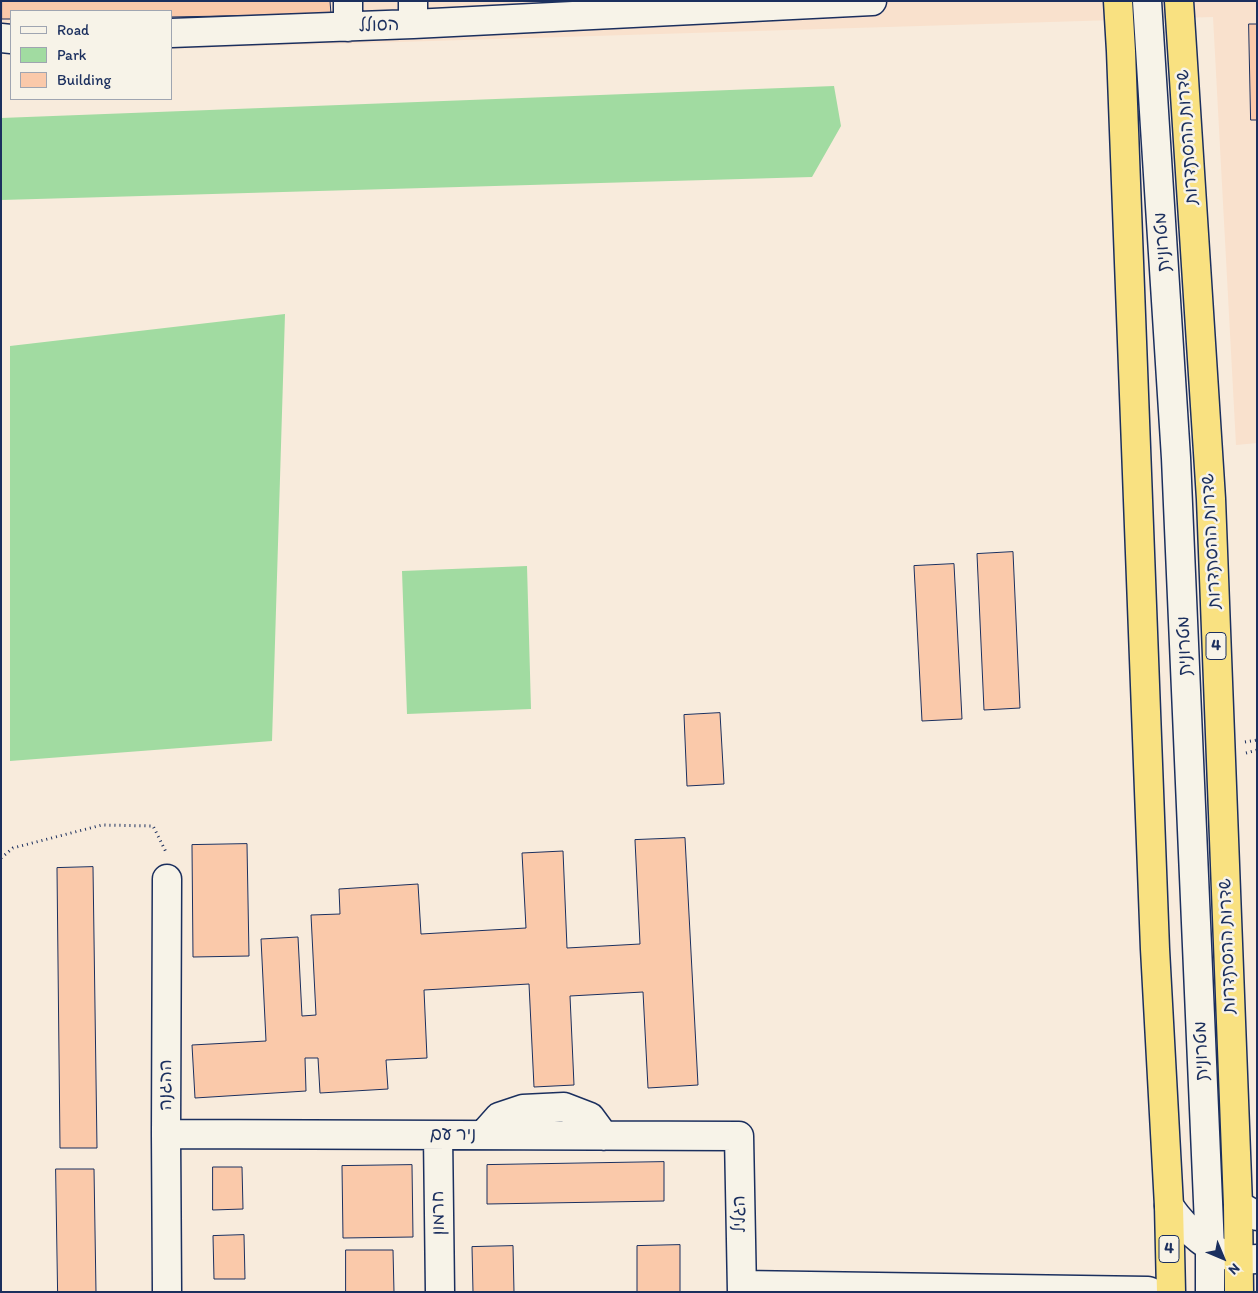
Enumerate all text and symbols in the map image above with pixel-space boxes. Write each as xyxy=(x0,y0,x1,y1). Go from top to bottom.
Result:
legend xyxy=(10,10,172,100)
street label: הסולל xyxy=(358,14,400,38)
text: Road xyxy=(57,21,89,39)
text: Park xyxy=(57,46,87,64)
street label: שדרות ההסתדרות xyxy=(1173,69,1203,205)
text: Building xyxy=(57,71,111,89)
street label: מטרונית xyxy=(1150,211,1176,273)
street label: שדרות ההסתדרות xyxy=(1198,473,1226,609)
street label: מטרונית xyxy=(1173,616,1197,676)
road number: 4 xyxy=(1206,632,1226,659)
street label: שדרות ההסתדרות xyxy=(1215,878,1241,1014)
street label: מטרונית xyxy=(1190,1021,1214,1081)
street label: ההגנה xyxy=(155,1059,177,1111)
street label: ניר עם xyxy=(430,1124,476,1146)
street label: חרמון xyxy=(428,1190,450,1236)
street label: הגליל xyxy=(729,1195,751,1233)
north arrow xyxy=(1198,1233,1248,1283)
road number: 4 xyxy=(1159,1236,1179,1262)
text: N xyxy=(1225,1260,1243,1278)

